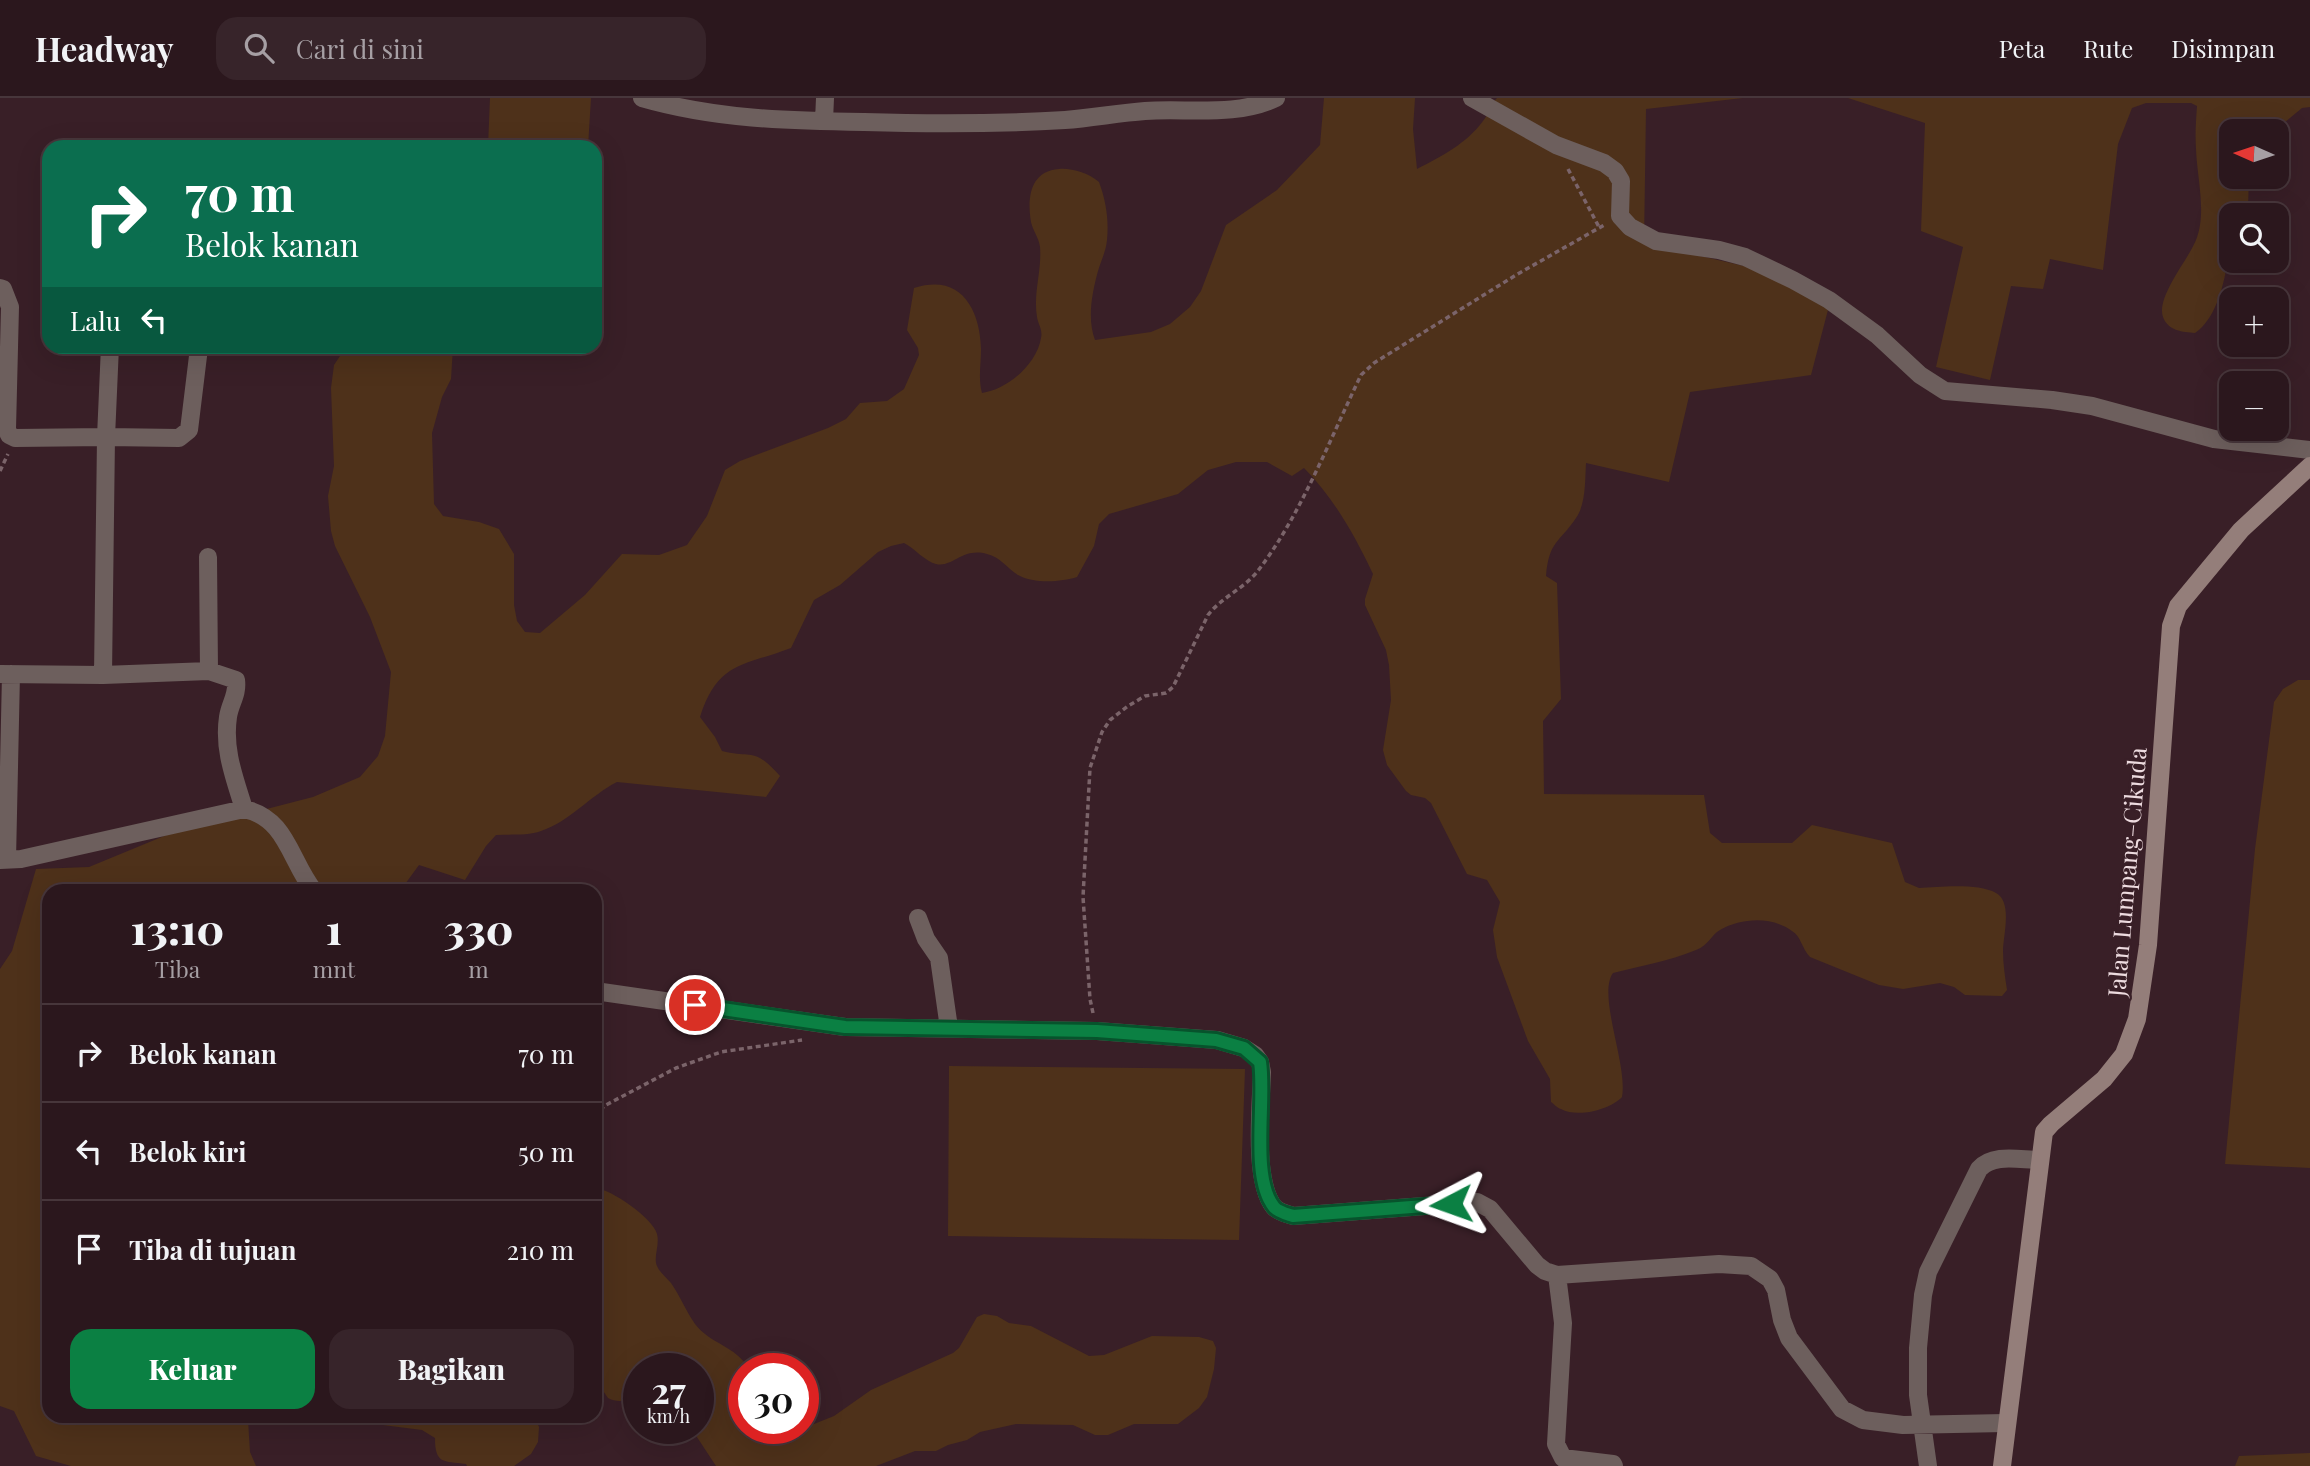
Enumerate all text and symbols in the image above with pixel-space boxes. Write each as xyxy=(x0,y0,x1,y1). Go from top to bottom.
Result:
search box xyxy=(216,17,706,80)
text: Headway xyxy=(35,26,174,70)
icon: search xyxy=(240,29,278,67)
text: Cari di sini xyxy=(296,31,424,66)
text: Peta xyxy=(1999,32,2045,64)
text: Rute xyxy=(2083,32,2133,64)
text: Disimpan xyxy=(2171,32,2275,64)
north arrow xyxy=(2219,119,2289,189)
map controls xyxy=(2219,119,2289,441)
text: 70 m xyxy=(185,159,295,224)
icon: right xyxy=(70,168,161,259)
button: search xyxy=(2219,203,2289,273)
text: Belok kanan xyxy=(185,222,359,265)
button: + xyxy=(2219,287,2289,357)
icon: left xyxy=(135,301,173,339)
text: Lalu xyxy=(70,303,121,338)
button: − xyxy=(2219,371,2289,441)
street label: Jalan Lumpang–Cikuda xyxy=(2099,746,2153,999)
text: 13:10 xyxy=(131,900,224,956)
text: 1 xyxy=(326,900,342,956)
text: 330 xyxy=(444,900,513,956)
text: Tiba xyxy=(155,953,200,984)
text: mnt xyxy=(313,953,355,984)
text: m xyxy=(468,953,489,984)
pin xyxy=(665,975,725,1035)
icon: arrive xyxy=(676,986,714,1024)
icon: right xyxy=(70,1034,108,1072)
text: Belok kanan xyxy=(129,1036,277,1071)
text: 70 m xyxy=(518,1036,574,1071)
icon: left xyxy=(70,1132,108,1170)
text: Belok kiri xyxy=(129,1134,246,1169)
text: 50 m xyxy=(518,1134,574,1169)
position arrow xyxy=(1414,1167,1488,1241)
icon: arrive xyxy=(70,1230,108,1268)
text: Tiba di tujuan xyxy=(129,1232,297,1267)
text: 210 m xyxy=(507,1232,574,1267)
button: Keluar xyxy=(70,1329,315,1409)
button: Bagikan xyxy=(329,1329,574,1409)
speed limit sign: 30 xyxy=(728,1353,819,1444)
text: 27 xyxy=(651,1366,686,1413)
text: km/h xyxy=(647,1404,690,1428)

